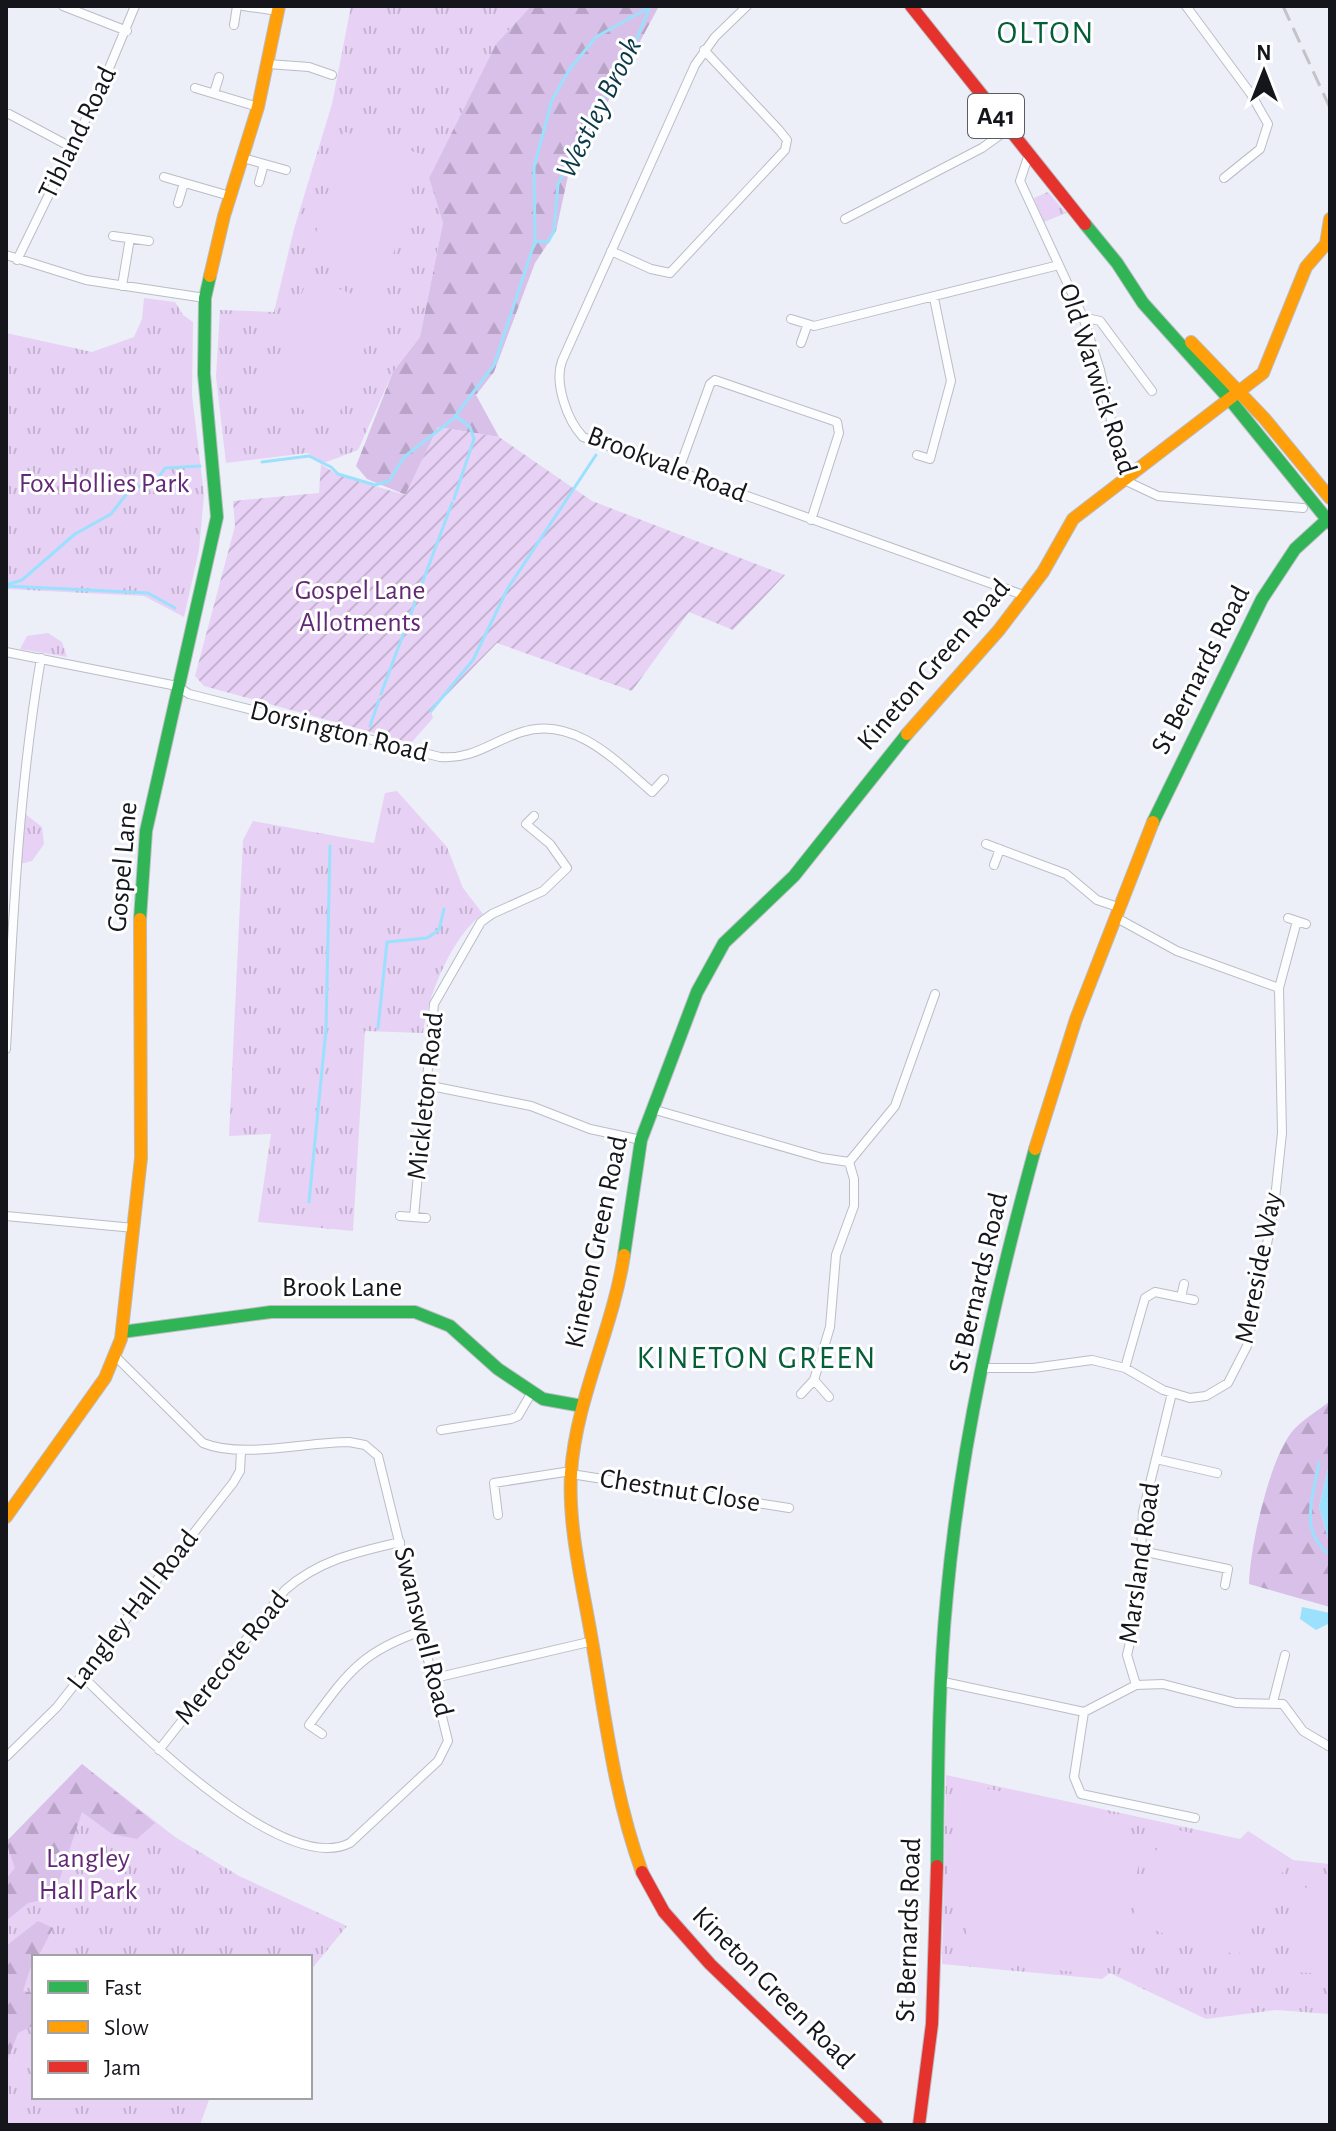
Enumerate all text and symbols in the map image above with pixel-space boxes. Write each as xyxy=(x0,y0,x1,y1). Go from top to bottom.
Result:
district label: OLTON xyxy=(997,17,1095,49)
north arrow xyxy=(1224,32,1304,112)
water label: Westley Brook xyxy=(551,33,647,183)
text: N xyxy=(1256,42,1272,64)
street label: Tibland Road xyxy=(34,62,122,204)
road number: A41 xyxy=(968,94,1024,138)
street label: Old Warwick Road xyxy=(1053,280,1141,478)
street label: Brookvale Road xyxy=(583,422,751,508)
park label: Fox Hollies Park xyxy=(19,470,189,498)
street label: Kineton Green Road xyxy=(852,574,1016,756)
park label: Gospel Lane Allotments xyxy=(295,577,425,637)
street label: St Bernards Road xyxy=(1147,581,1255,759)
street label: Dorsington Road xyxy=(247,696,431,768)
street label: Gospel Lane xyxy=(103,801,143,933)
street label: Mickleton Road xyxy=(403,1010,449,1182)
street label: Kineton Green Road xyxy=(561,1133,633,1351)
street label: St Bernards Road xyxy=(945,1190,1013,1376)
street label: Mereside Way xyxy=(1231,1190,1287,1346)
street label: Brook Lane xyxy=(282,1274,402,1302)
district label: KINETON GREEN xyxy=(637,1342,877,1374)
street label: Chestnut Close xyxy=(598,1464,762,1518)
street label: Marsland Road xyxy=(1115,1480,1165,1646)
street label: Langley Hall Road xyxy=(62,1525,204,1695)
street label: Swanswell Road xyxy=(388,1544,458,1720)
street label: Merecote Road xyxy=(170,1586,294,1730)
street label: St Bernards Road xyxy=(892,1837,926,2023)
park label: Langley Hall Park xyxy=(39,1845,137,1905)
street label: Kineton Green Road xyxy=(687,1902,859,2074)
legend xyxy=(32,1955,312,2099)
text: Fast xyxy=(104,1976,142,2000)
text: Slow xyxy=(104,2016,149,2040)
text: Jam xyxy=(104,2056,141,2080)

